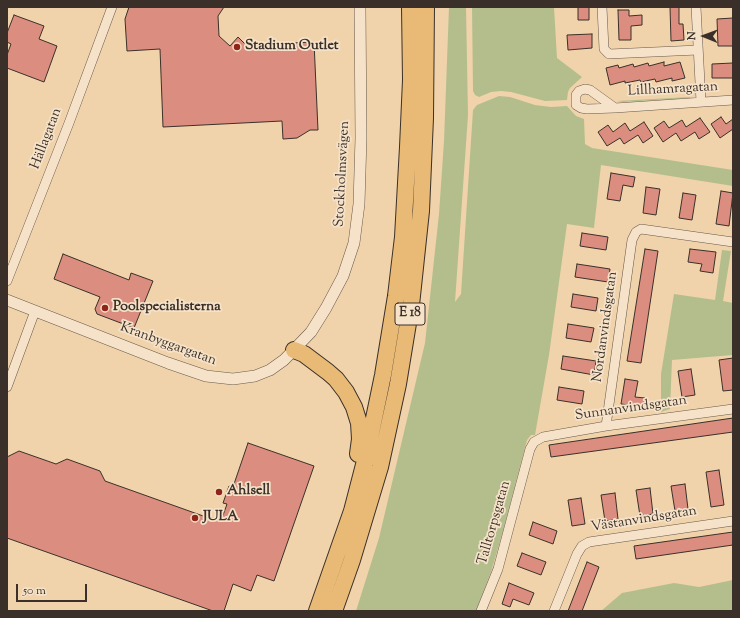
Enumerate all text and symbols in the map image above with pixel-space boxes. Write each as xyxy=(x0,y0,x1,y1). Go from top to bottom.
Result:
north arrow xyxy=(684,16,724,56)
text: N xyxy=(684,31,700,40)
place label: Stadium Outlet xyxy=(245,39,339,55)
marker: Stadium Outlet xyxy=(232,42,242,52)
street label: Lillhamragatan xyxy=(627,79,719,101)
street label: Hällagatan xyxy=(28,106,66,172)
street label: Stockholmsvägen xyxy=(332,120,354,228)
street label: Nordanvindsgatan xyxy=(590,271,622,383)
place label: Poolspecialisterna xyxy=(113,300,221,316)
marker: Poolspecialisterna xyxy=(100,303,110,313)
road number: E 18 xyxy=(395,303,425,325)
street label: Kranbyggargatan xyxy=(117,320,219,370)
street label: Sunnanvindsgatan xyxy=(574,393,688,425)
street label: Talltorpsgatan xyxy=(475,479,515,567)
place label: Ahlsell xyxy=(227,484,270,500)
marker: Ahlsell xyxy=(214,487,224,497)
street label: Västanvindsgatan xyxy=(590,503,698,537)
place label: JULA xyxy=(203,510,238,526)
marker: JULA xyxy=(190,513,200,523)
scale bar xyxy=(18,576,89,602)
text: 50 m xyxy=(23,582,46,600)

